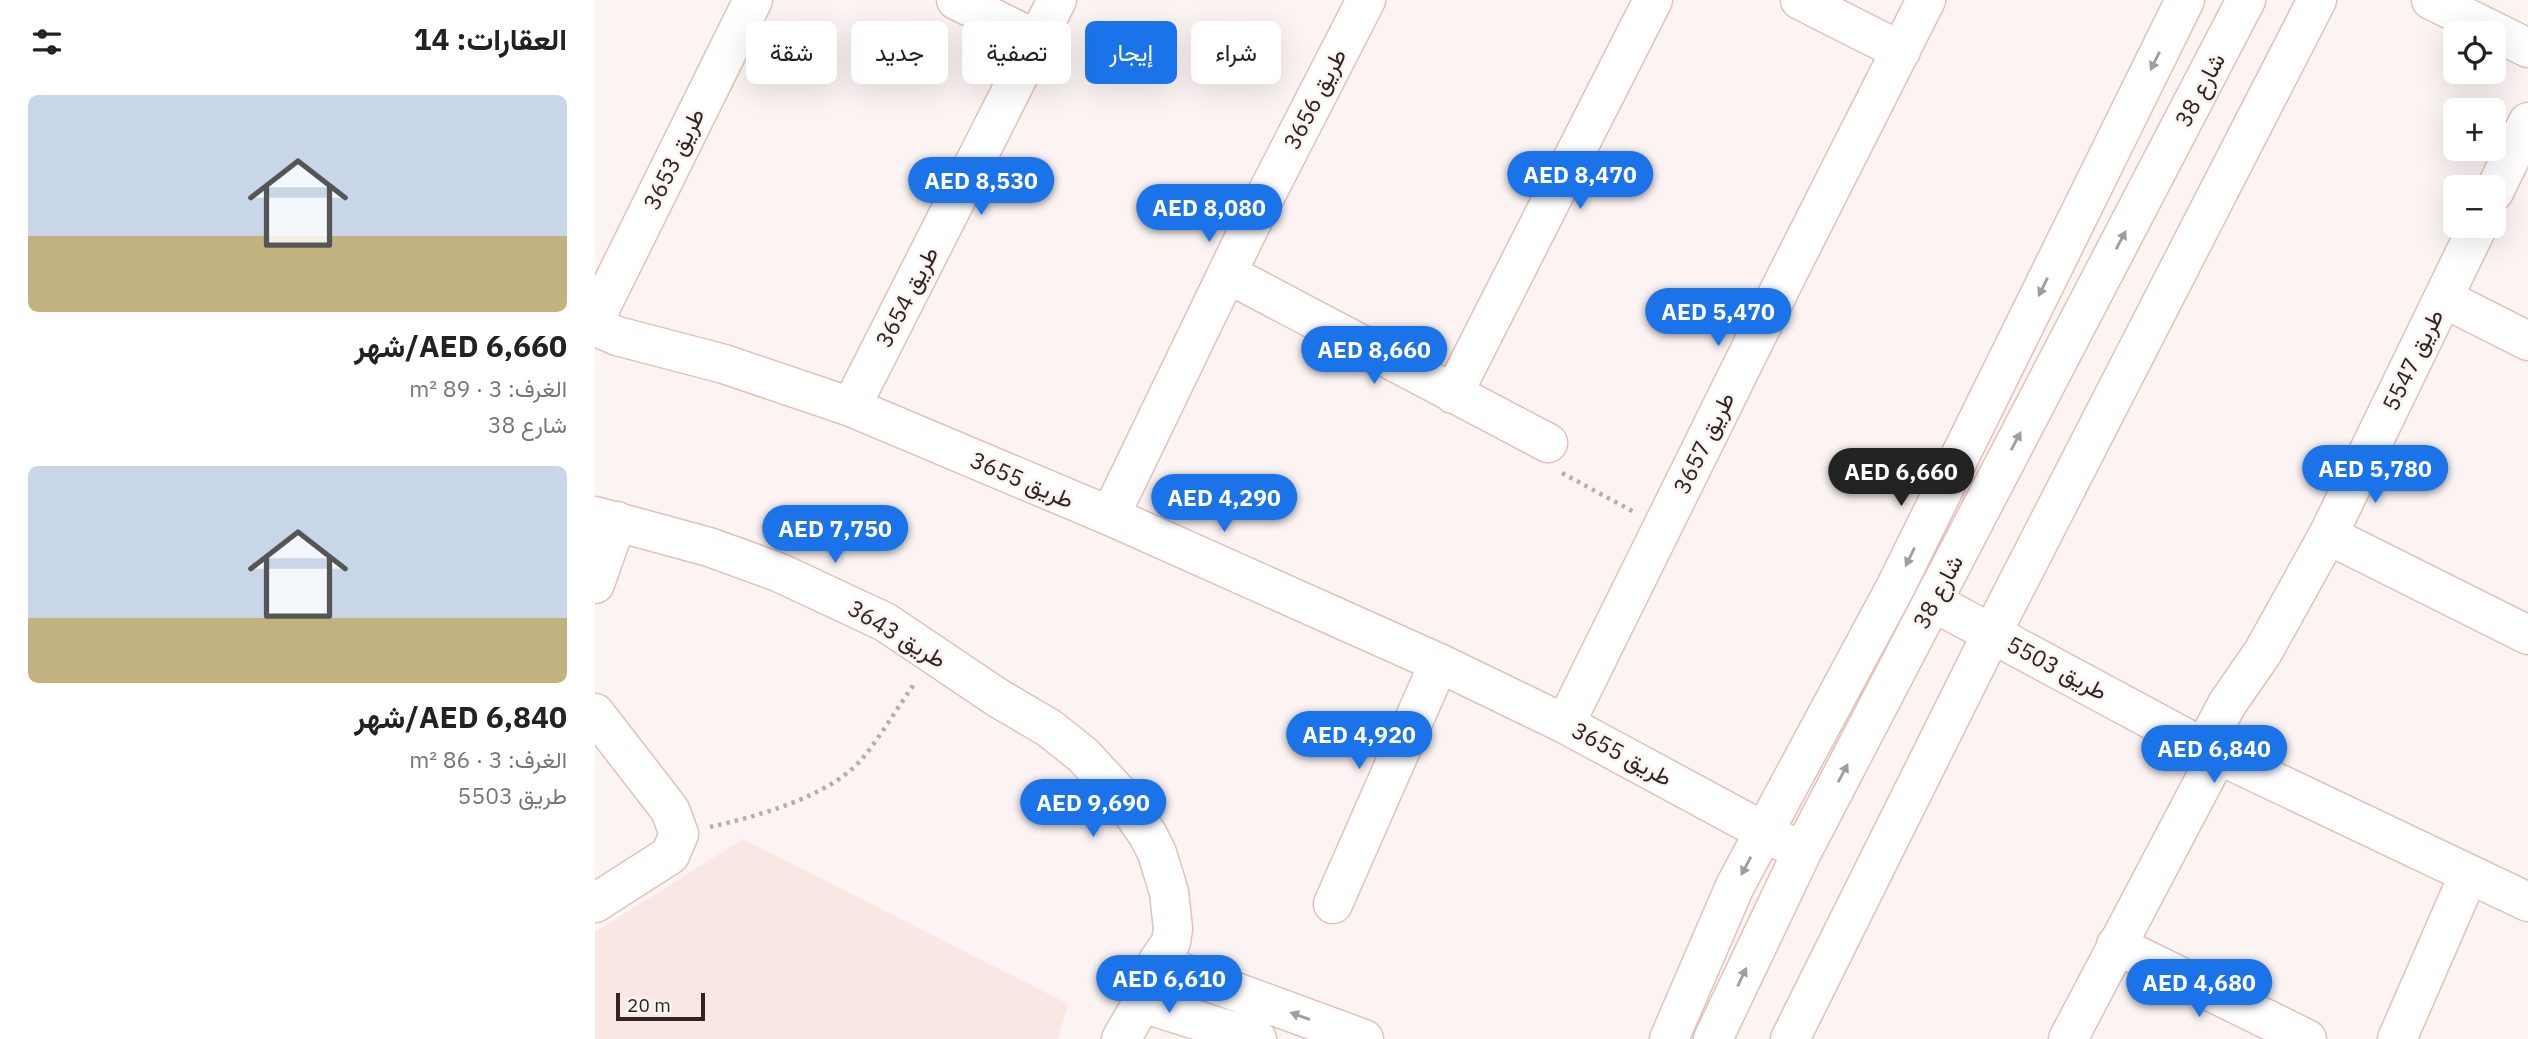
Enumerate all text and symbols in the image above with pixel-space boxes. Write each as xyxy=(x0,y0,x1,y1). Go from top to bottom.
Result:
text: العقارات: 14 xyxy=(413,19,567,58)
chip: شقة xyxy=(746,21,837,84)
chip: جديد xyxy=(851,21,948,84)
chip: تصفية xyxy=(962,21,1071,84)
chip: إيجار xyxy=(1085,21,1177,84)
chip: شراء xyxy=(1191,21,1281,84)
map controls xyxy=(2443,21,2506,238)
button: locate xyxy=(2443,21,2506,84)
icon: filters xyxy=(28,23,66,61)
street label: طريق 3656 xyxy=(1276,43,1353,155)
street label: شارع 38 xyxy=(2167,47,2233,133)
one-way arrow xyxy=(2150,51,2161,71)
button: + xyxy=(2443,98,2506,161)
street label: طريق 3653 xyxy=(636,103,711,215)
icon: home xyxy=(235,140,361,266)
pin: AED 8,470 xyxy=(1500,152,1660,211)
pin: AED 8,530 xyxy=(901,158,1061,217)
text: AED 8,470 xyxy=(1523,159,1637,189)
text: AED 8,530 xyxy=(924,165,1038,195)
button: − xyxy=(2443,175,2506,238)
pin: AED 8,080 xyxy=(1129,184,1289,244)
text: AED 8,080 xyxy=(1152,192,1266,222)
one-way arrow xyxy=(2115,229,2127,249)
street label: طريق 3654 xyxy=(868,241,945,353)
one-way arrow xyxy=(2037,277,2049,297)
pin: AED 5,470 xyxy=(1638,288,1798,348)
text: AED 5,470 xyxy=(1661,296,1775,326)
street label: طريق 5547 xyxy=(2375,304,2450,416)
text: AED 6,660/شهر xyxy=(354,326,567,365)
pin: AED 8,660 xyxy=(1294,326,1454,386)
text: AED 8,660 xyxy=(1317,334,1431,364)
text: الغرف: 3 · 89 m² xyxy=(409,373,567,403)
street label: طريق 3657 xyxy=(1666,387,1741,499)
text: شارع 38 xyxy=(488,409,567,439)
one-way arrow xyxy=(2011,431,2022,451)
street label: طريق 3655 xyxy=(966,444,1079,515)
pin: AED 5,780 xyxy=(2295,446,2455,505)
pin: AED 6,660 xyxy=(1821,448,1981,508)
text: AED 5,780 xyxy=(2318,453,2432,483)
text: AED 6,660 xyxy=(1844,456,1958,486)
pin: AED 4,290 xyxy=(1144,475,1304,534)
text: AED 4,290 xyxy=(1167,482,1281,512)
pin: AED 7,750 xyxy=(755,505,915,565)
icon: home xyxy=(235,511,361,637)
text: AED 7,750 xyxy=(778,513,892,543)
one-way arrow xyxy=(1905,547,1916,567)
street label: شارع 38 xyxy=(1905,549,1971,635)
street label: طريق 3643 xyxy=(842,592,952,675)
street label: طريق 5503 xyxy=(2002,628,2113,707)
text: AED 6,840/شهر xyxy=(354,697,567,736)
pin: AED 4,920 xyxy=(1279,712,1439,771)
street label: طريق 3655 xyxy=(1567,714,1678,793)
text: AED 4,920 xyxy=(1302,719,1416,749)
pin: AED 6,840 xyxy=(2134,726,2294,785)
text: AED 6,840 xyxy=(2157,733,2271,763)
text: الغرف: 3 · 86 m² xyxy=(409,744,567,774)
one-way arrow xyxy=(1837,763,1849,783)
text: طريق 5503 xyxy=(458,780,567,810)
pin: AED 9,690 xyxy=(1013,780,1173,839)
text: AED 9,690 xyxy=(1036,787,1150,817)
one-way arrow xyxy=(1740,856,1751,876)
pin: AED 6,610 xyxy=(1089,956,1249,1015)
pin: AED 4,680 xyxy=(2119,960,2279,1019)
text: AED 6,610 xyxy=(1112,963,1226,993)
one-way arrow xyxy=(1737,967,1748,987)
text: AED 4,680 xyxy=(2142,967,2256,997)
scale bar xyxy=(616,990,705,1022)
text: 20 m xyxy=(627,993,671,1017)
one-way arrow xyxy=(1289,1010,1310,1021)

